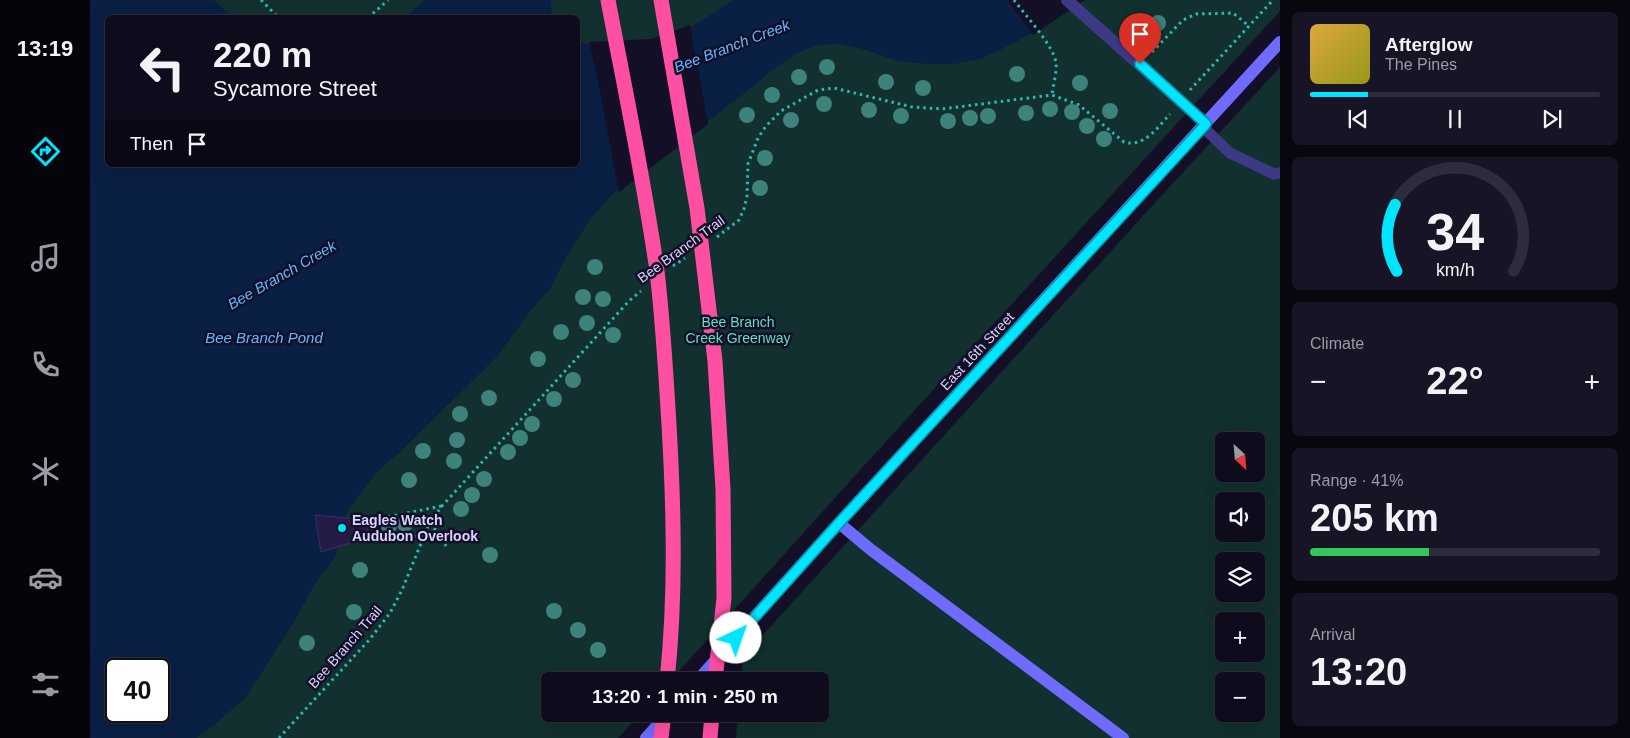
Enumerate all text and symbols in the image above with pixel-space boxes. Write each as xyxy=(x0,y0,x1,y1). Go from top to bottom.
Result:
pin xyxy=(1119,13,1161,64)
water label: Bee Branch Creek xyxy=(672,15,793,75)
icon: arrive xyxy=(1126,20,1154,48)
text: Afterglow xyxy=(1385,34,1473,55)
icon: left xyxy=(130,35,195,100)
text: 220 m xyxy=(213,35,312,74)
text: 13:19 xyxy=(17,36,73,61)
text: The Pines xyxy=(1385,56,1457,73)
text: Sycamore Street xyxy=(213,76,377,101)
icon: previous xyxy=(1344,105,1372,133)
icon: pause xyxy=(1441,105,1469,133)
icon: next xyxy=(1538,105,1566,133)
icon: arrive xyxy=(183,130,211,158)
text: Then xyxy=(130,133,173,154)
icon: directions xyxy=(28,134,63,169)
text: 34 xyxy=(1426,203,1484,261)
street label: Bee Branch Trail xyxy=(634,212,728,286)
water label: Bee Branch Creek xyxy=(224,236,340,313)
icon: music xyxy=(28,240,63,275)
text: km/h xyxy=(1436,260,1474,280)
street label: East 16th Street xyxy=(937,309,1017,393)
park label: Bee Branch Creek Greenway xyxy=(685,314,791,346)
water label: Bee Branch Pond xyxy=(205,329,323,346)
text: Climate xyxy=(1310,335,1364,352)
icon: phone xyxy=(28,347,63,382)
text: 22° xyxy=(1426,360,1484,402)
text: − xyxy=(1310,366,1326,397)
text: + xyxy=(1584,366,1600,397)
north arrow xyxy=(1215,432,1265,482)
map controls xyxy=(1215,432,1265,722)
icon: climate xyxy=(28,454,63,489)
text: Range · 41% xyxy=(1310,472,1403,489)
button: sound xyxy=(1215,492,1265,542)
text: 205 km xyxy=(1310,497,1439,539)
place label: Eagles Watch Audubon Overlook xyxy=(352,512,478,544)
marker: Eagles Watch Audubon Overlook xyxy=(336,522,348,534)
button: layers xyxy=(1215,552,1265,602)
icon: car xyxy=(28,560,63,595)
street label: Bee Branch Trail xyxy=(305,603,385,691)
position arrow xyxy=(709,611,761,663)
button: + xyxy=(1215,612,1265,662)
text: Arrival xyxy=(1310,626,1355,643)
text: 13:20 xyxy=(1310,651,1407,693)
speed limit sign: 40 xyxy=(105,658,170,723)
icon: filters xyxy=(28,667,63,702)
button: − xyxy=(1215,672,1265,722)
text: 13:20 · 1 min · 250 m xyxy=(592,686,778,707)

